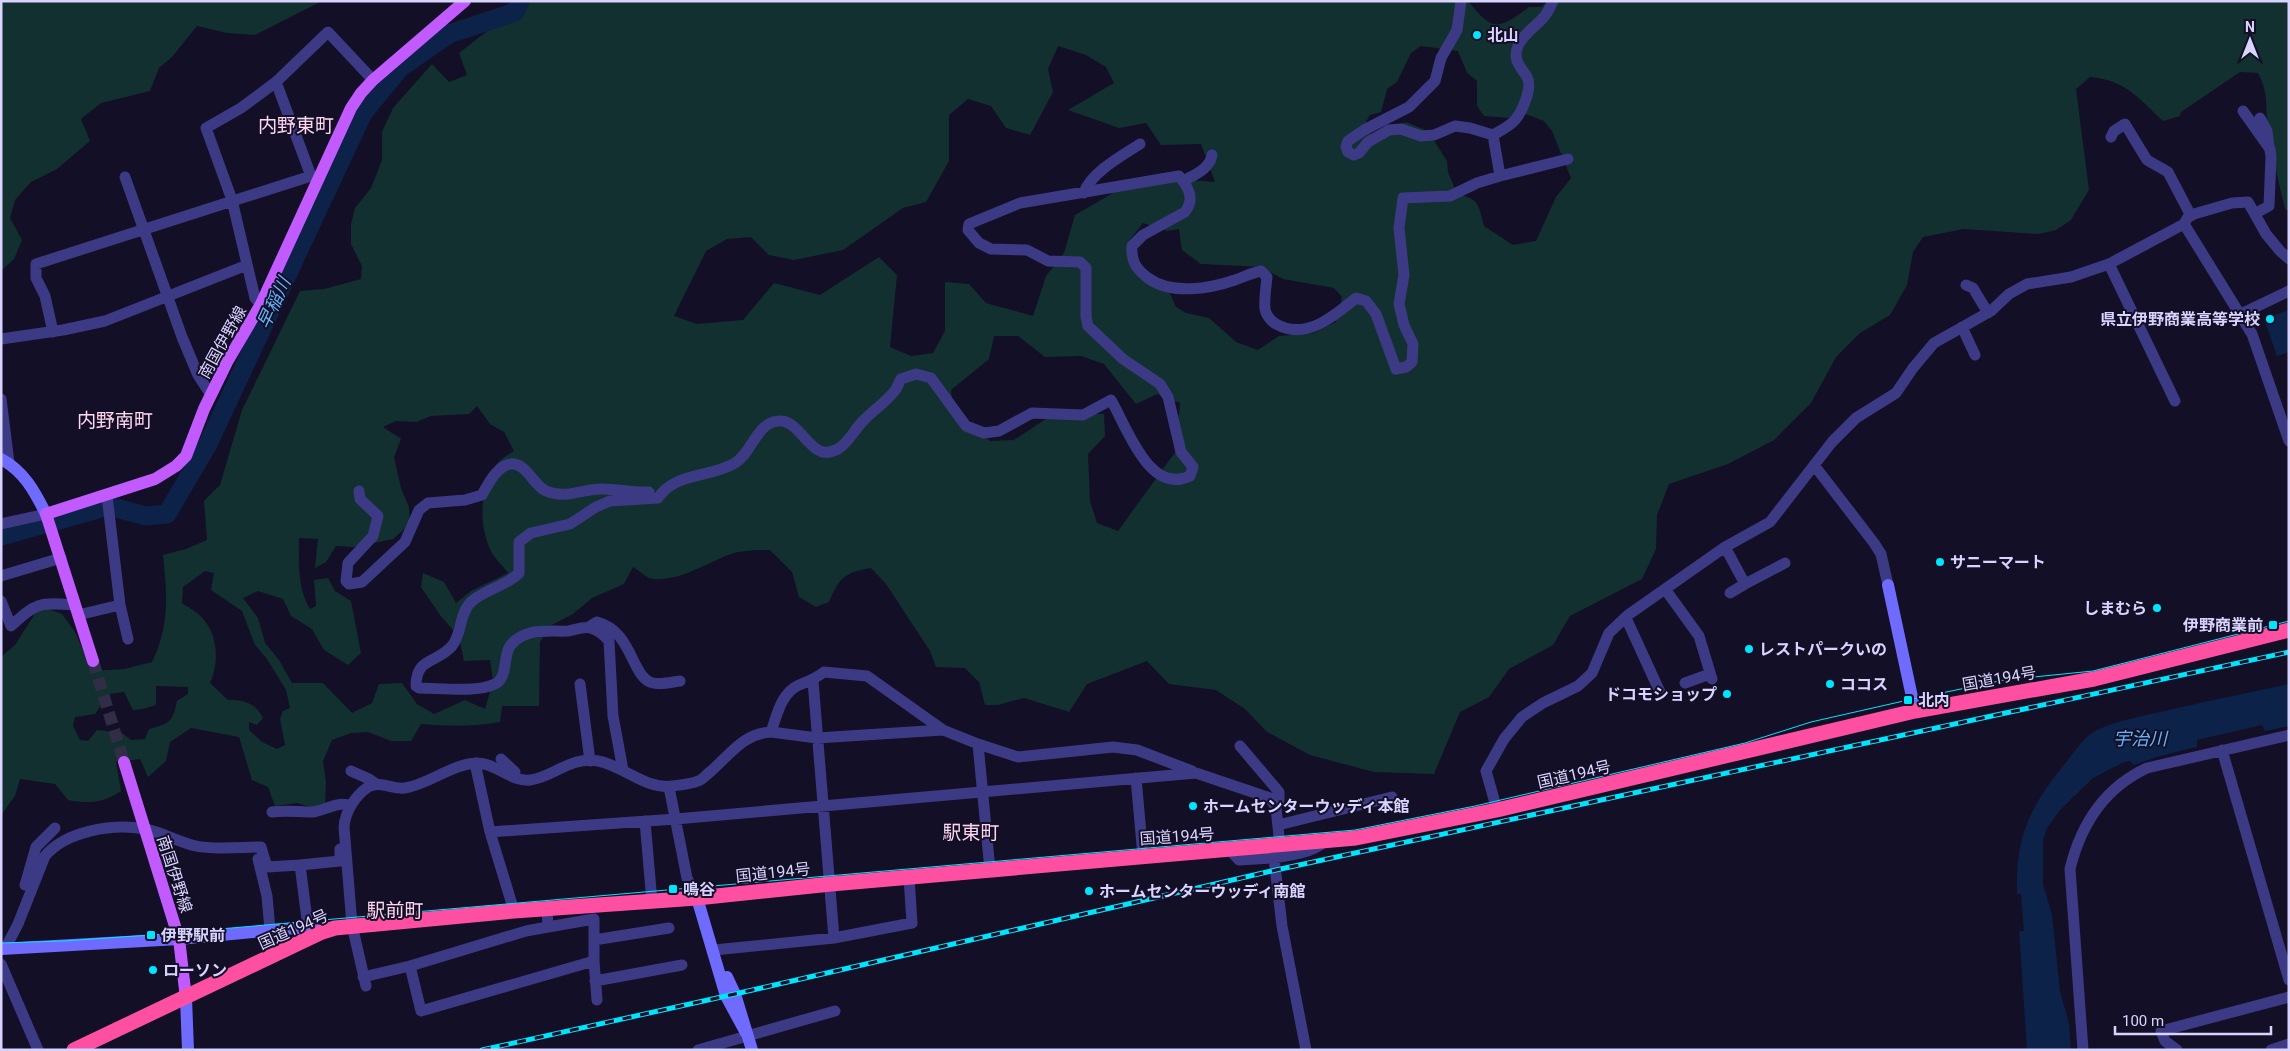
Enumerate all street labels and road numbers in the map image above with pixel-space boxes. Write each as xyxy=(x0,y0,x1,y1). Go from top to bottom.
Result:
street label: 南国伊野線 xyxy=(195,303,250,382)
street label: 国道194号 xyxy=(1961,663,2038,694)
street label: 国道194号 xyxy=(1535,757,1613,792)
street label: 国道194号 xyxy=(1139,824,1215,849)
street label: 南国伊野線 xyxy=(153,833,196,915)
street label: 国道194号 xyxy=(735,859,811,886)
street label: 国道194号 xyxy=(255,906,331,953)

